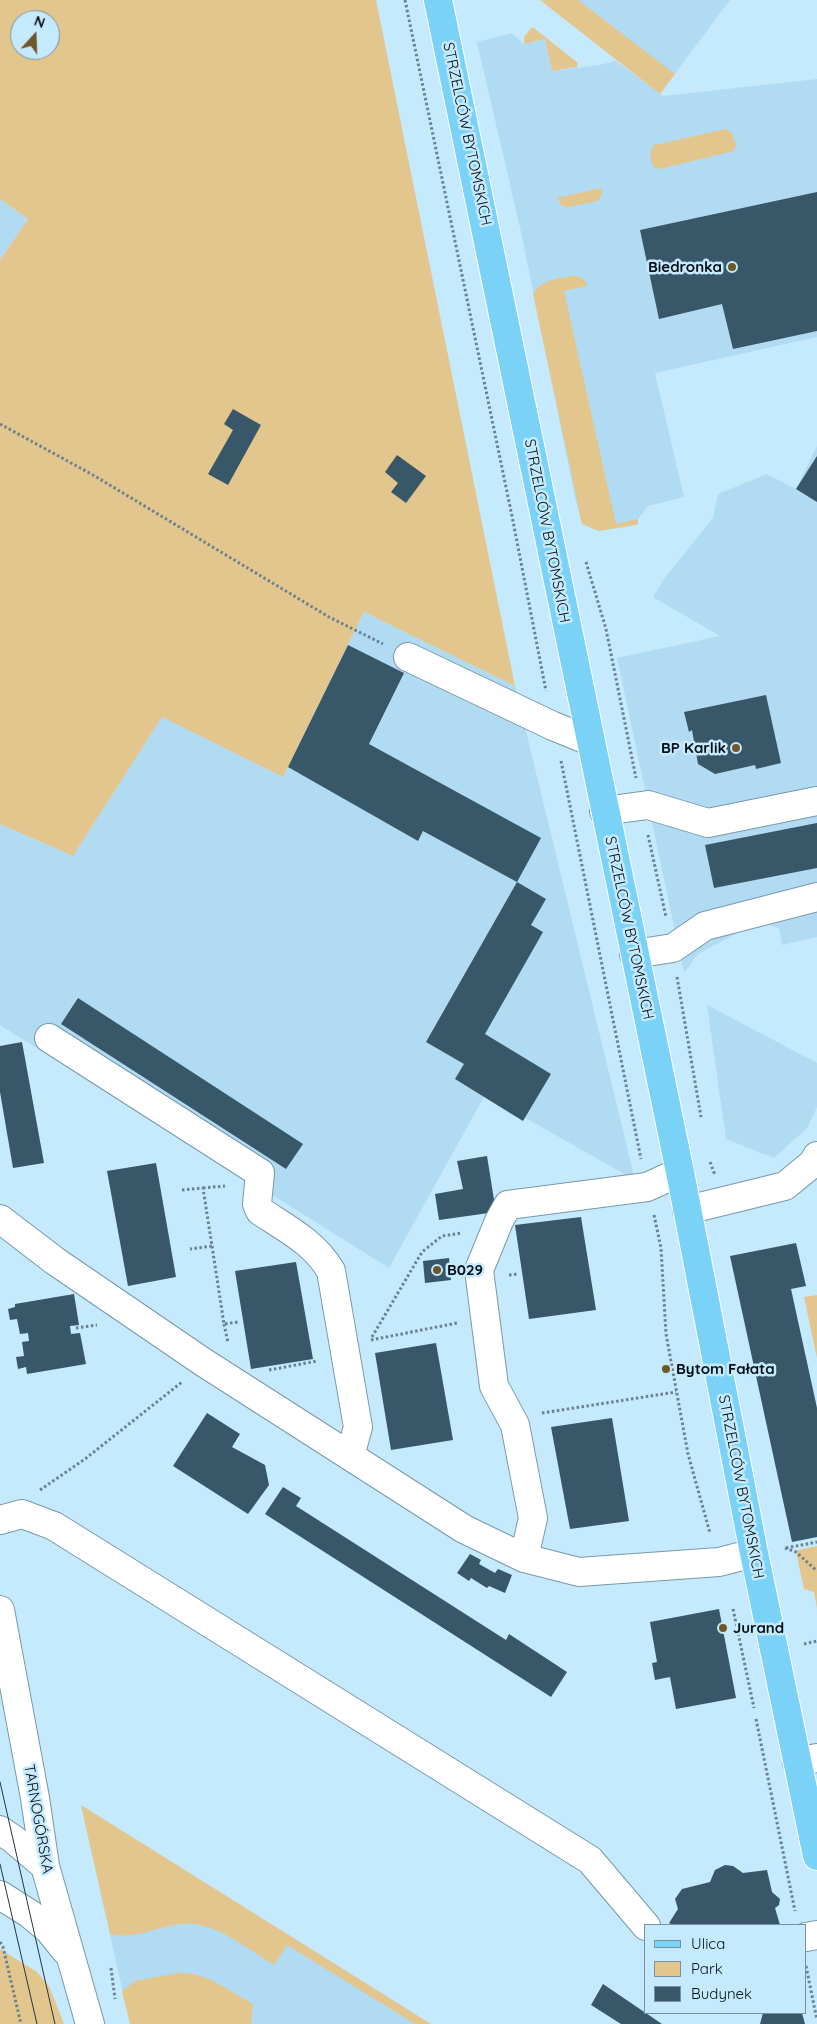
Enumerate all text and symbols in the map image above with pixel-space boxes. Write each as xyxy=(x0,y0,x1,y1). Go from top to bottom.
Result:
north arrow xyxy=(10,10,60,60)
text: N xyxy=(32,12,48,32)
street label: STRZELCÓW BYTOMSKICH xyxy=(439,41,495,227)
place label: Biedronka xyxy=(648,258,722,276)
marker: Biedronka xyxy=(726,261,738,273)
street label: STRZELCÓW BYTOMSKICH xyxy=(520,438,574,624)
place label: BP Karlik xyxy=(661,739,726,757)
marker: BP Karlik xyxy=(730,742,742,754)
street label: STRZELCÓW BYTOMSKICH xyxy=(601,835,657,1021)
place label: B029 xyxy=(447,1261,483,1279)
marker: B029 xyxy=(431,1264,443,1276)
place label: Bytom Fałata xyxy=(676,1360,775,1378)
marker: Bytom Fałata xyxy=(660,1363,672,1375)
street label: STRZELCÓW BYTOMSKICH xyxy=(714,1394,768,1580)
place label: Jurand xyxy=(733,1619,784,1637)
marker: Jurand xyxy=(717,1622,729,1634)
street label: TARNOGÓRSKA xyxy=(20,1763,56,1875)
legend xyxy=(644,1924,807,2014)
text: Ulica xyxy=(691,1934,725,1953)
text: Park xyxy=(691,1959,723,1978)
text: Budynek xyxy=(691,1984,752,2003)

